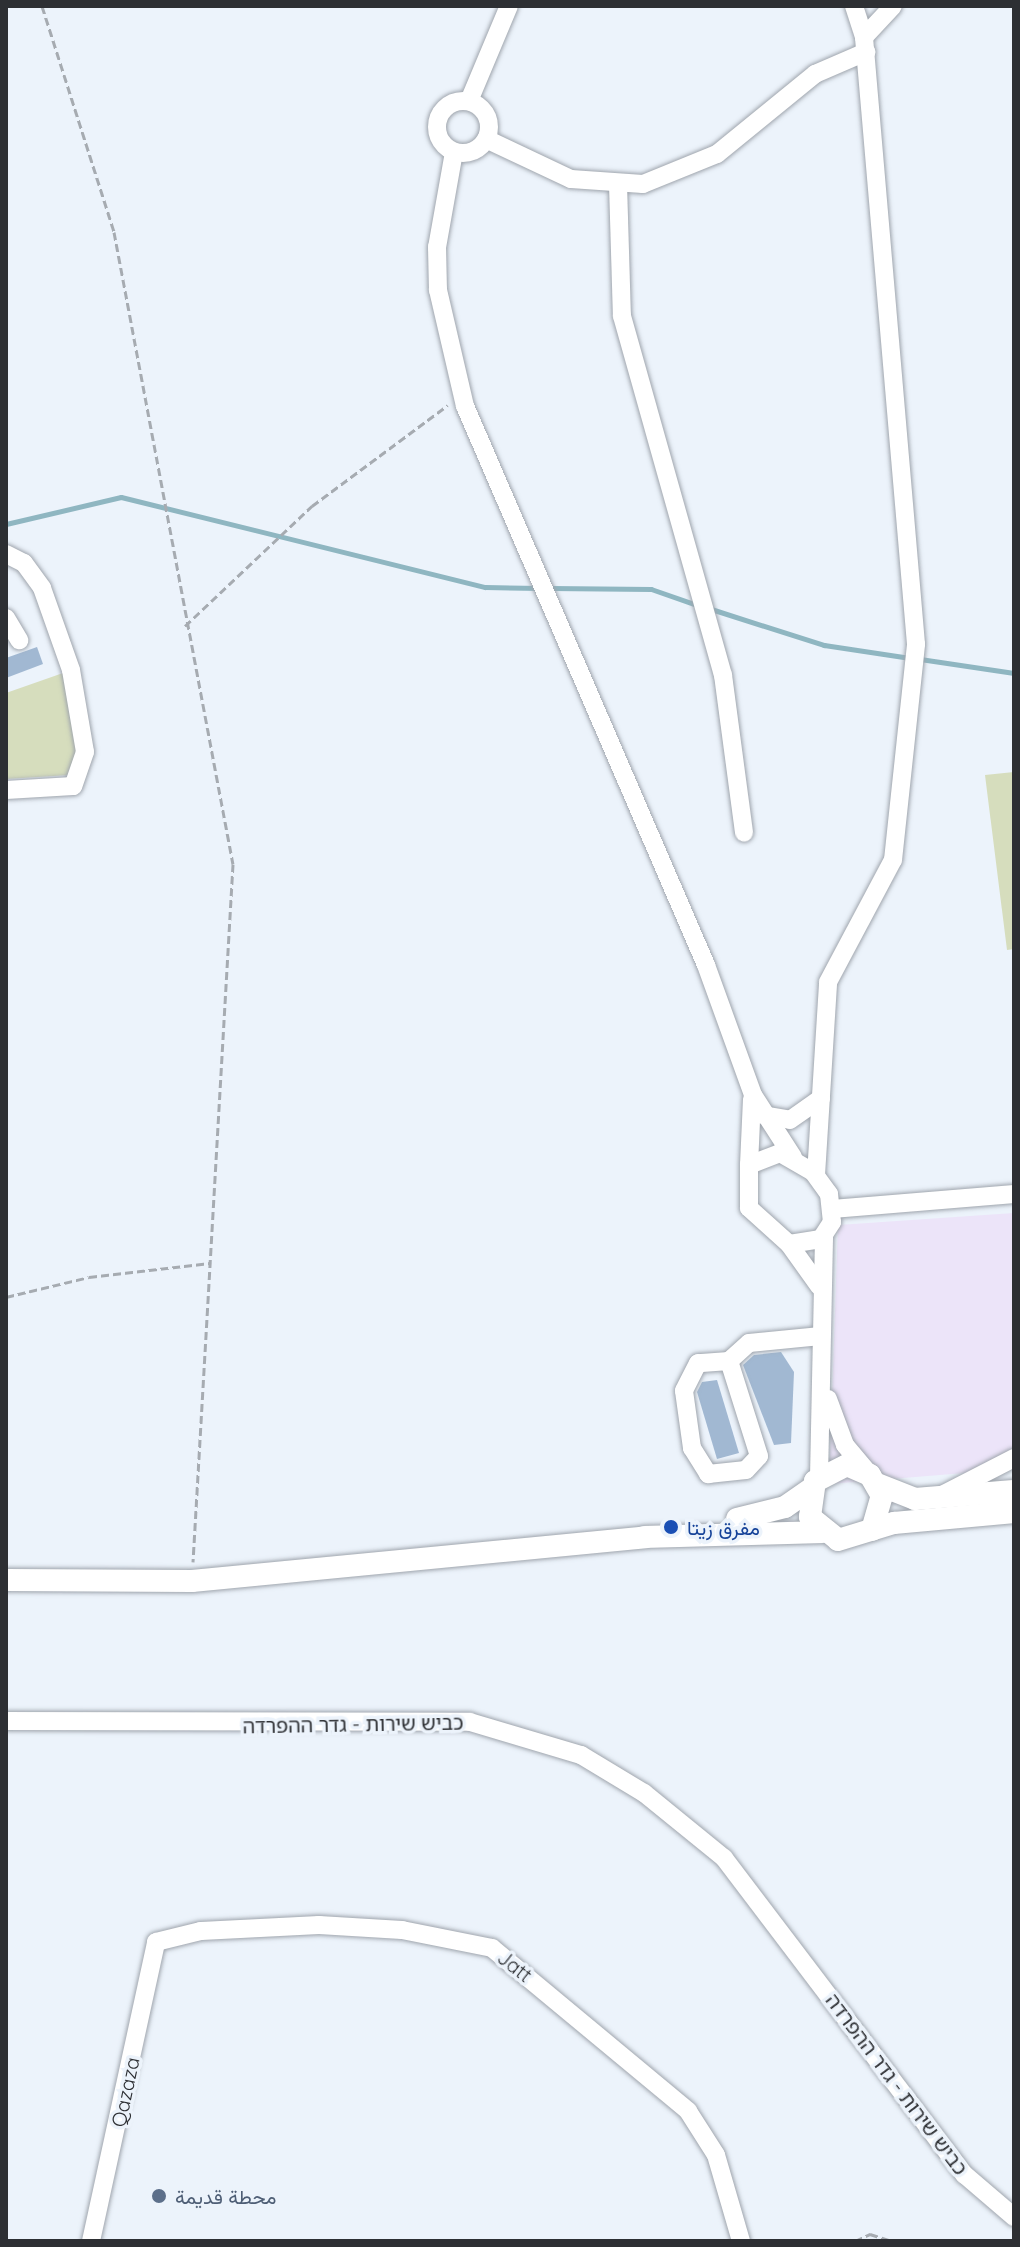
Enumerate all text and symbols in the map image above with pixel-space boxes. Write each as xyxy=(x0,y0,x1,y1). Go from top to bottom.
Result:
place label: مفرق زيتا xyxy=(687,1515,760,1539)
marker: مفرق زيتا xyxy=(662,1518,680,1536)
street label: כביש שירות - גדר ההפרדה xyxy=(242,1710,464,1738)
street label: Jatt xyxy=(493,1945,537,1987)
street label: כביש שירות - גדר ההפרדה xyxy=(821,1989,973,2179)
street label: Qazaza xyxy=(106,2055,144,2129)
place label: محطة قديمة xyxy=(175,2184,276,2208)
marker: محطة قديمة xyxy=(150,2187,168,2205)

